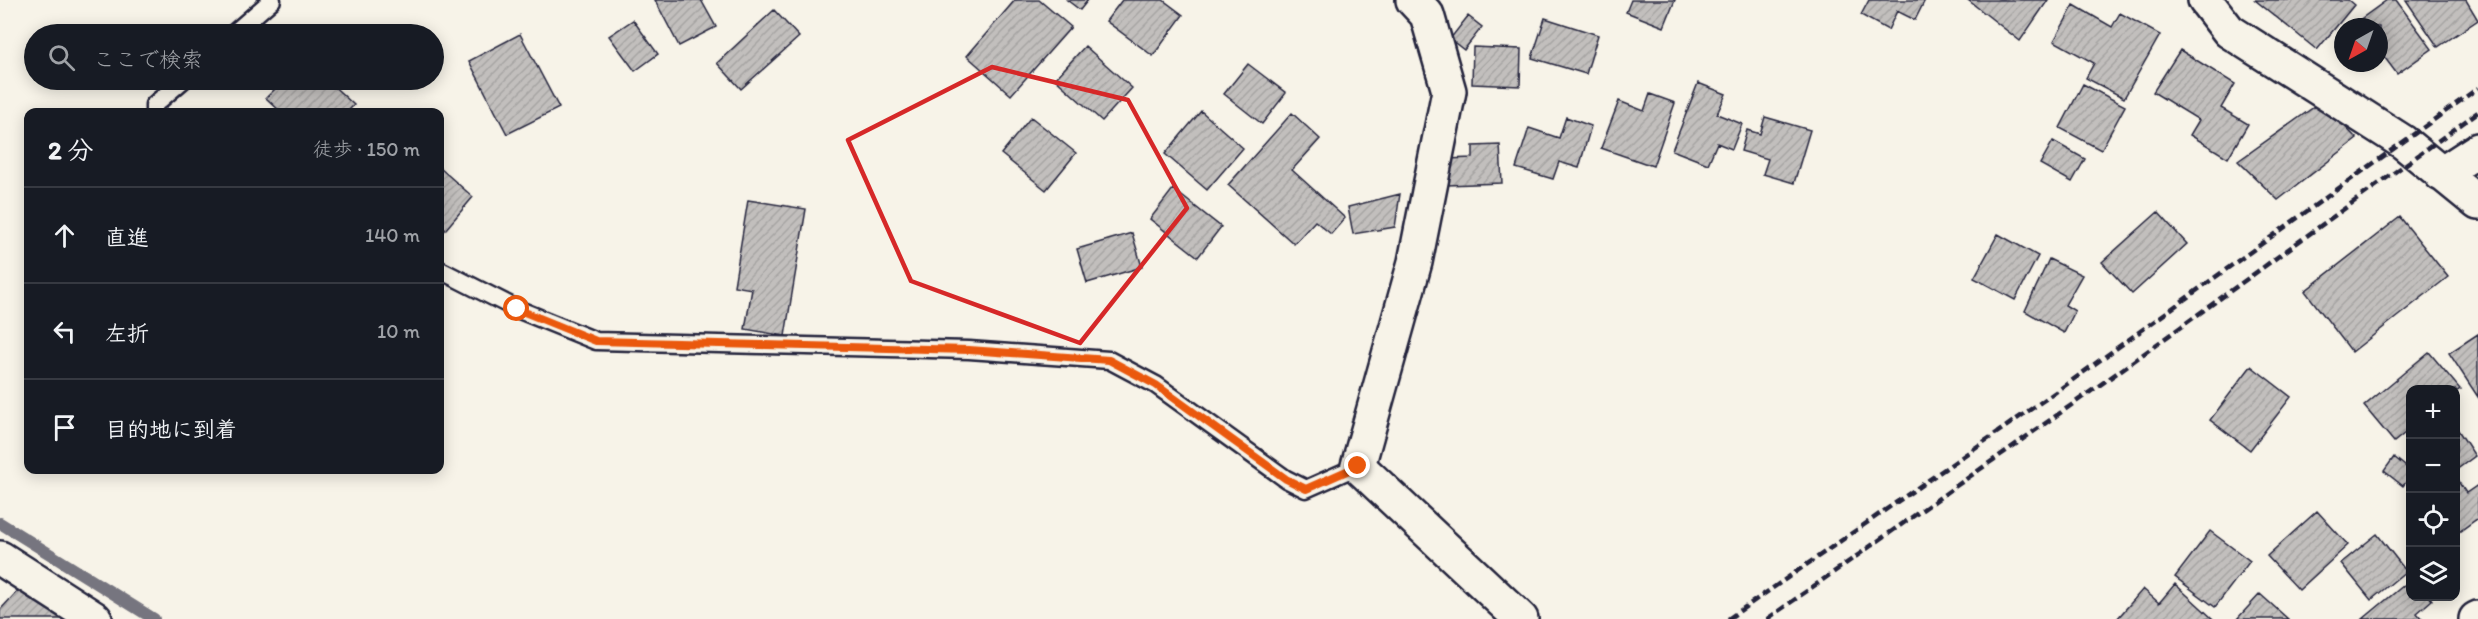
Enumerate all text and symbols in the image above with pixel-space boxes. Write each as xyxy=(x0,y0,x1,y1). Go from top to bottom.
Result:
north arrow xyxy=(2334,18,2388,72)
search box xyxy=(24,24,444,90)
icon: search xyxy=(45,41,78,74)
text: ここで検索 xyxy=(93,46,203,73)
text: 2 分 xyxy=(48,134,94,166)
text: 徒歩 · 150 m xyxy=(313,137,420,161)
icon: ahead xyxy=(48,219,81,252)
text: 140 m xyxy=(365,223,420,247)
text: 直進 xyxy=(105,224,149,251)
route start xyxy=(503,295,529,321)
icon: left xyxy=(48,315,81,348)
text: 10 m xyxy=(377,319,420,343)
text: 左折 xyxy=(105,320,149,347)
map controls xyxy=(2406,385,2460,601)
button: + xyxy=(2406,385,2460,439)
icon: arrive xyxy=(48,411,81,444)
text: 目的地に到着 xyxy=(105,416,237,443)
button: − xyxy=(2406,439,2460,493)
route end xyxy=(1344,452,1370,478)
button: locate xyxy=(2406,493,2460,547)
button: layers xyxy=(2406,547,2460,601)

